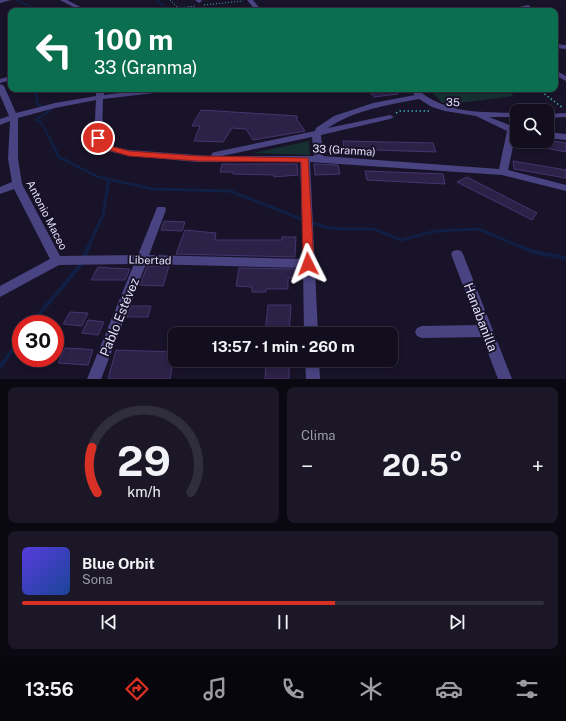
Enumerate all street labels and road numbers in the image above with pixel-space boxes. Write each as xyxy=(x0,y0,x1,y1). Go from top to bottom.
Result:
street label: 35 xyxy=(446,96,460,108)
street label: 33 (Granma) xyxy=(312,142,376,158)
street label: Antonio Maceo xyxy=(24,178,70,252)
street label: Libertad xyxy=(128,254,172,266)
street label: Pablo Estévez xyxy=(97,276,142,359)
street label: Hanabanilla xyxy=(461,281,500,354)

